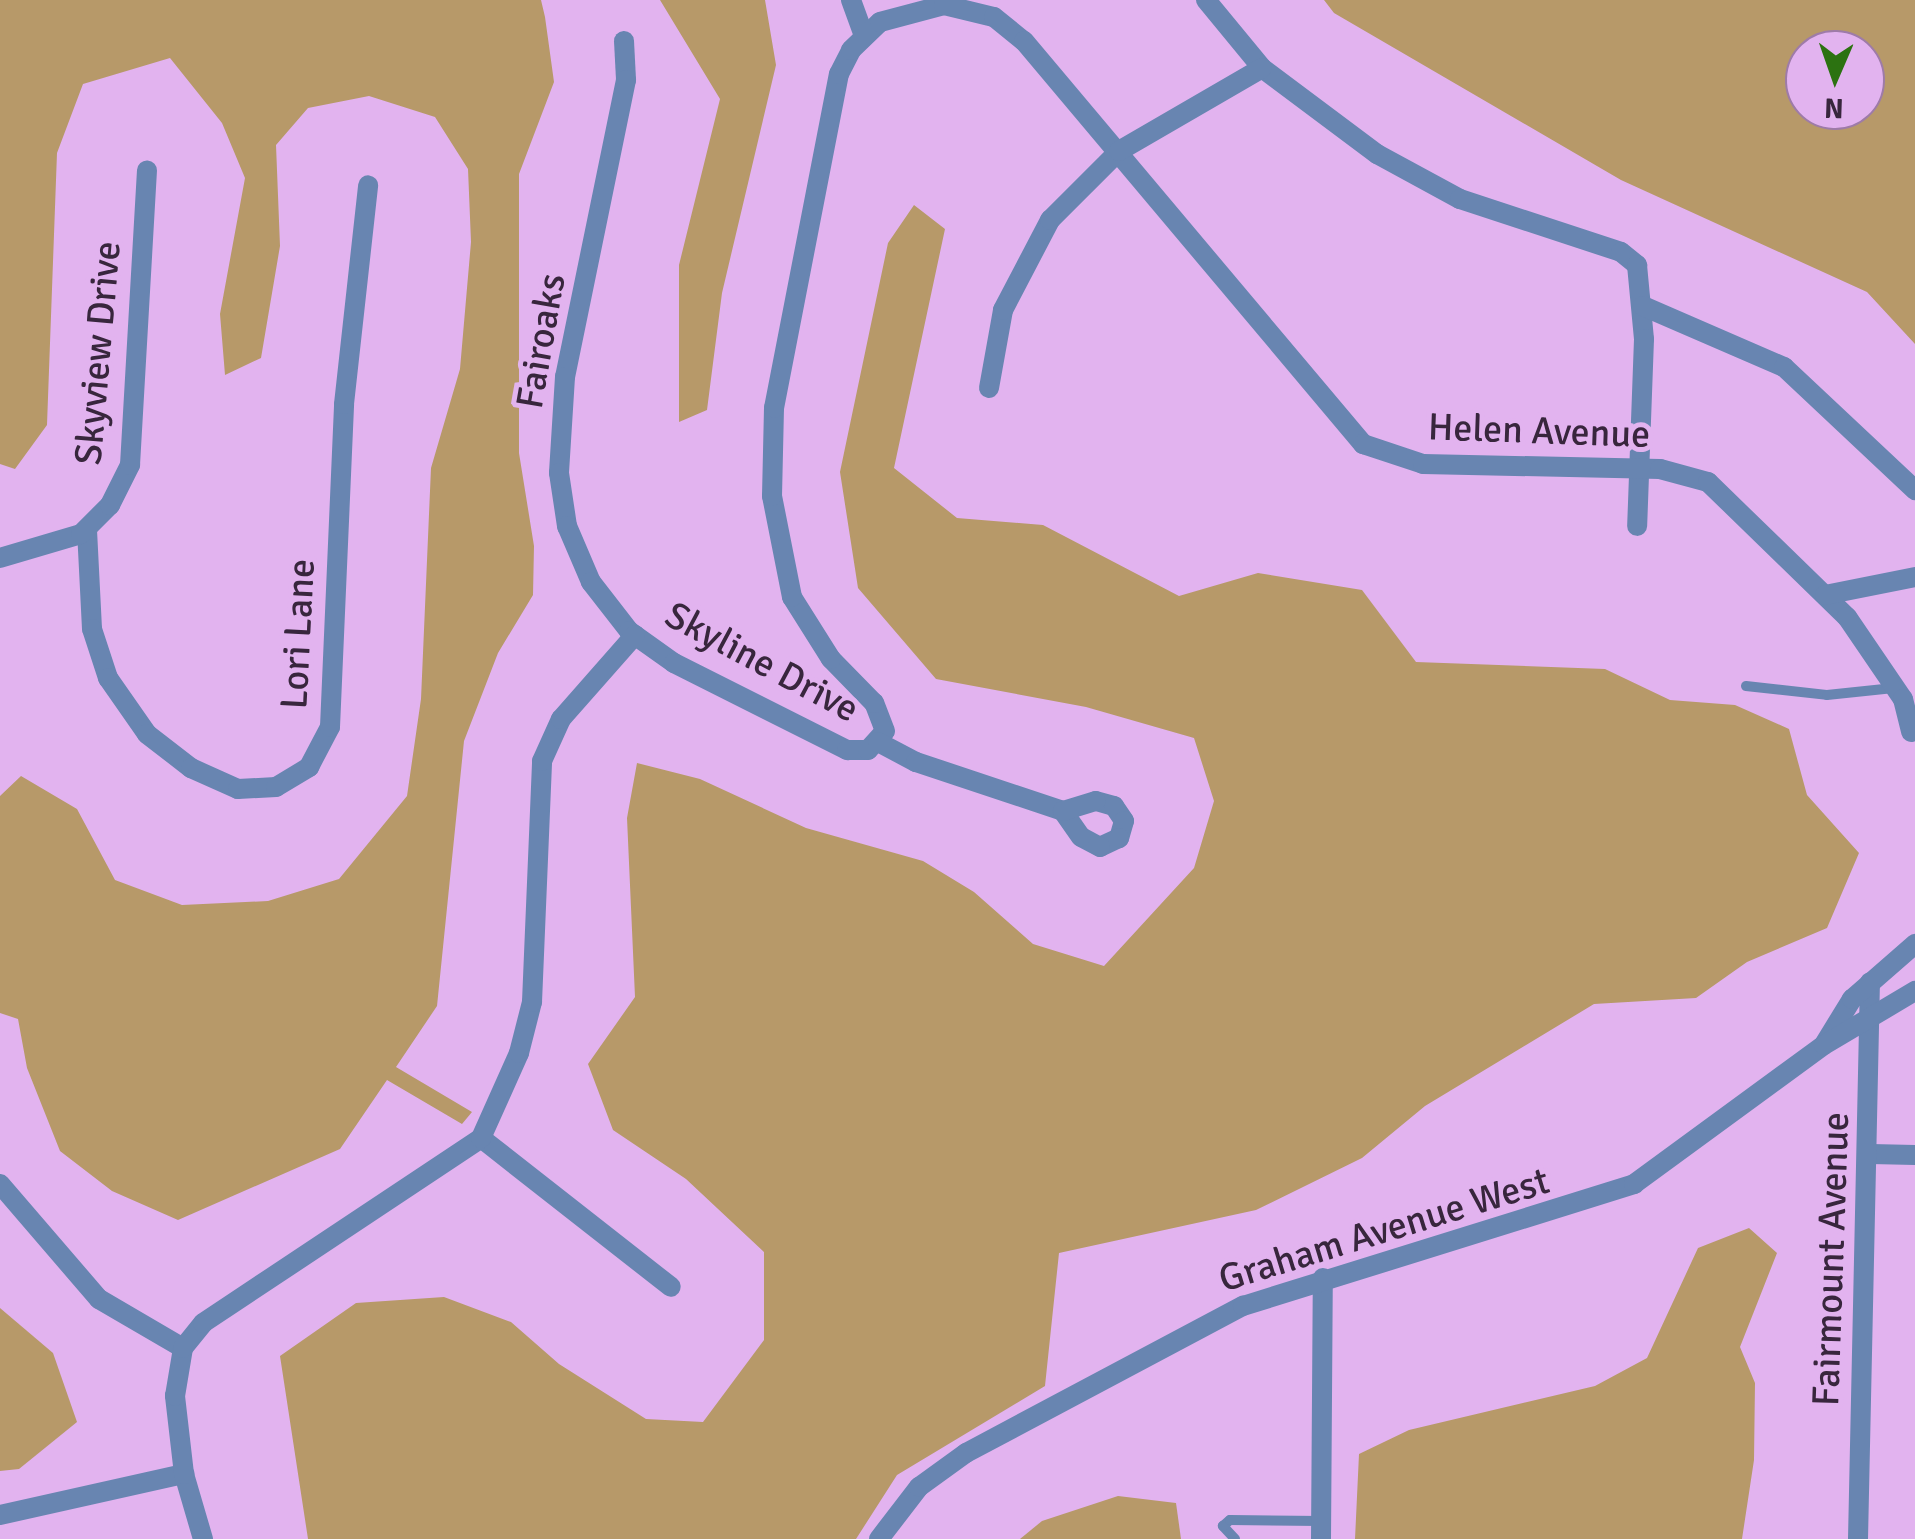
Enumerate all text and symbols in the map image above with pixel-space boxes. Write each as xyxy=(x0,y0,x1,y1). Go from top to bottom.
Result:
north arrow xyxy=(1785,30,1885,130)
text: N xyxy=(1824,91,1844,125)
street label: Skyview Drive xyxy=(66,239,130,467)
street label: Fairoaks xyxy=(507,270,575,412)
street label: Helen Avenue xyxy=(1427,404,1651,458)
street label: Lori Lane xyxy=(271,558,325,710)
street label: Skyline Drive xyxy=(658,592,866,732)
street label: Fairmount Avenue xyxy=(1803,1111,1859,1407)
street label: Graham Avenue West xyxy=(1213,1158,1555,1302)

